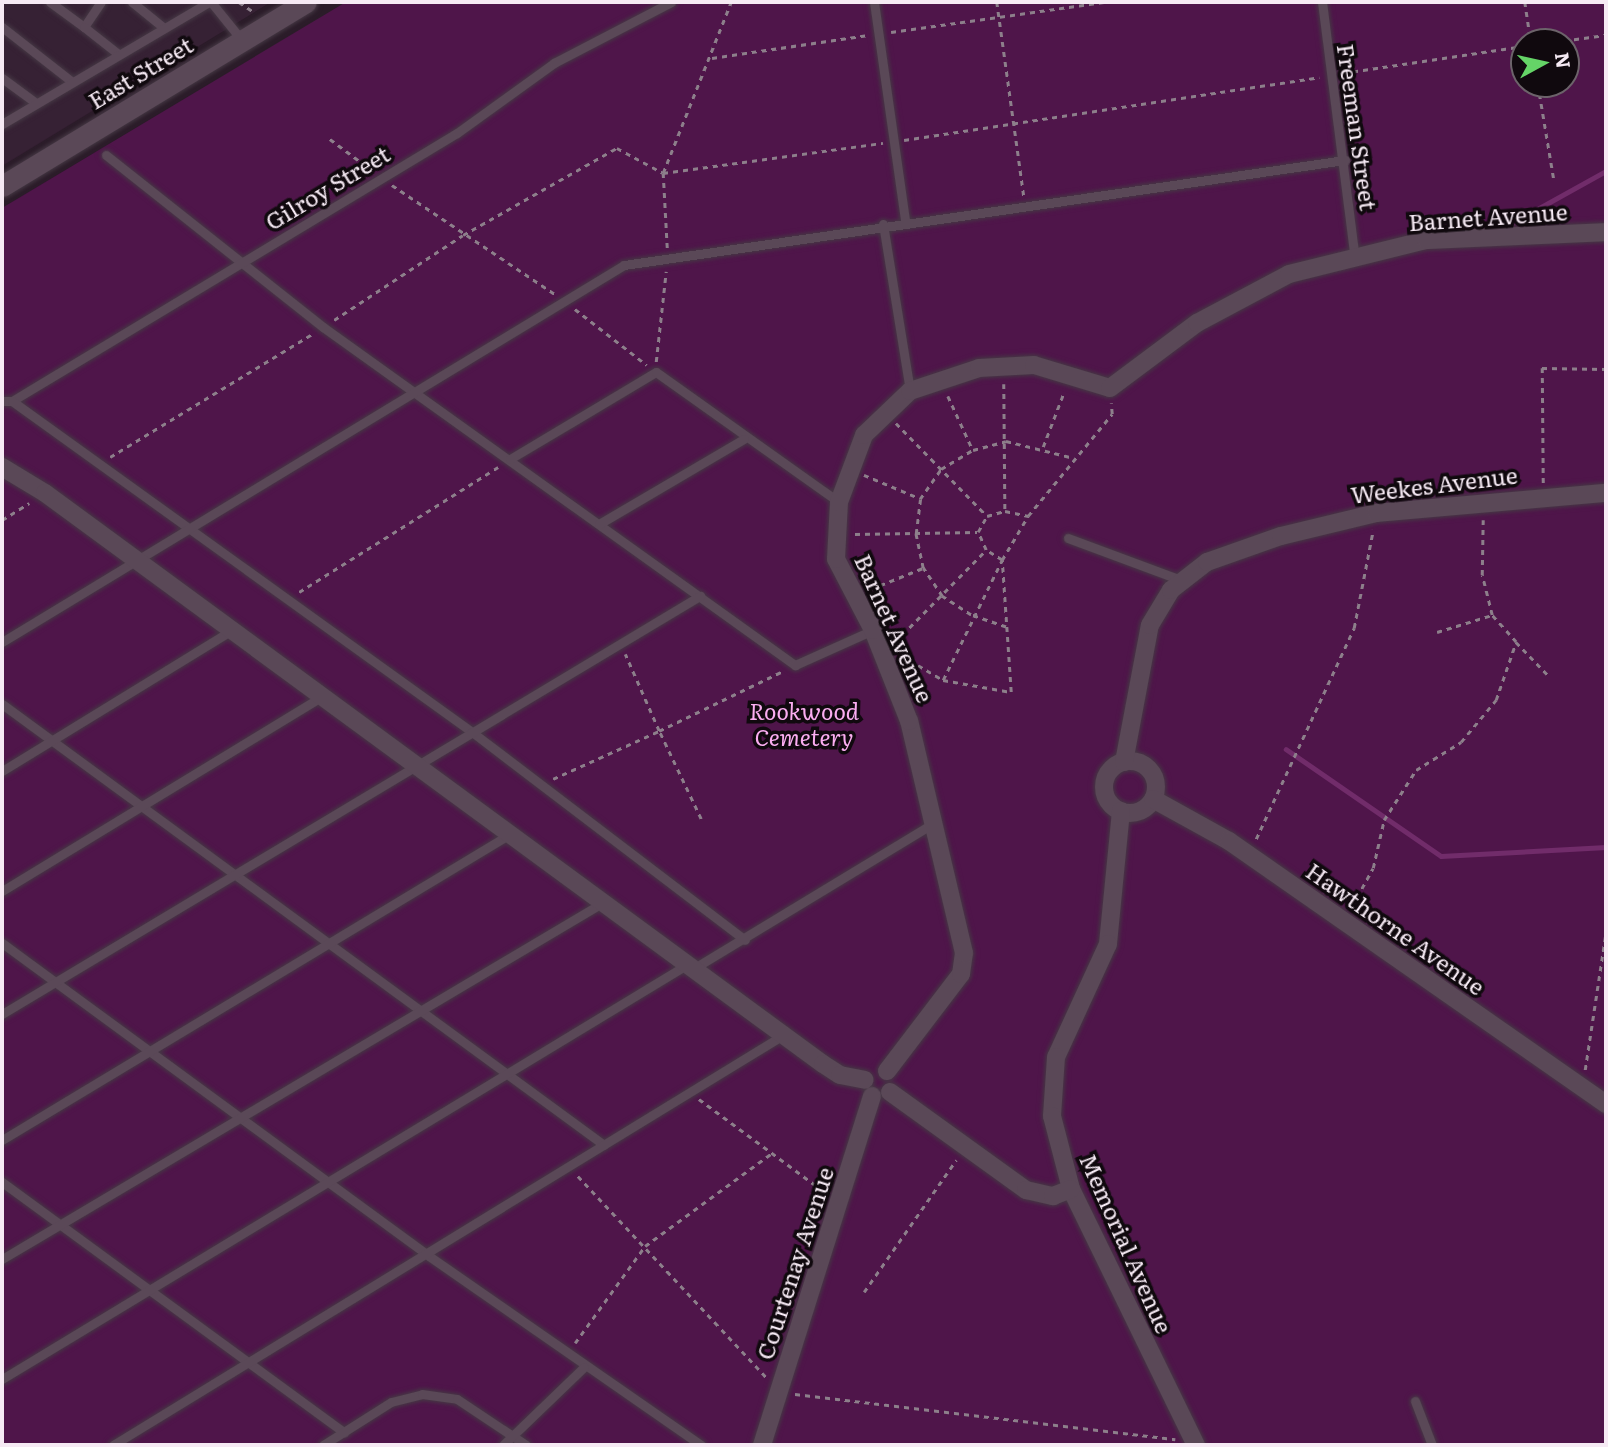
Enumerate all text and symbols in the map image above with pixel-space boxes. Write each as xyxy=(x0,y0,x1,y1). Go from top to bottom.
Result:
north arrow xyxy=(1510,28,1580,98)
street label: East Street xyxy=(83,30,197,114)
street label: Freeman Street xyxy=(1333,42,1383,212)
text: N xyxy=(1549,51,1579,70)
street label: Gilroy Street xyxy=(260,139,394,235)
street label: Barnet Avenue xyxy=(1407,197,1569,235)
street label: Weekes Avenue xyxy=(1349,460,1519,508)
street label: Barnet Avenue xyxy=(850,550,940,706)
park label: Rookwood Cemetery xyxy=(749,696,859,750)
street label: Hawthorne Avenue xyxy=(1301,856,1491,1000)
street label: Memorial Avenue xyxy=(1075,1149,1179,1337)
street label: Courtenay Avenue xyxy=(750,1163,838,1363)

